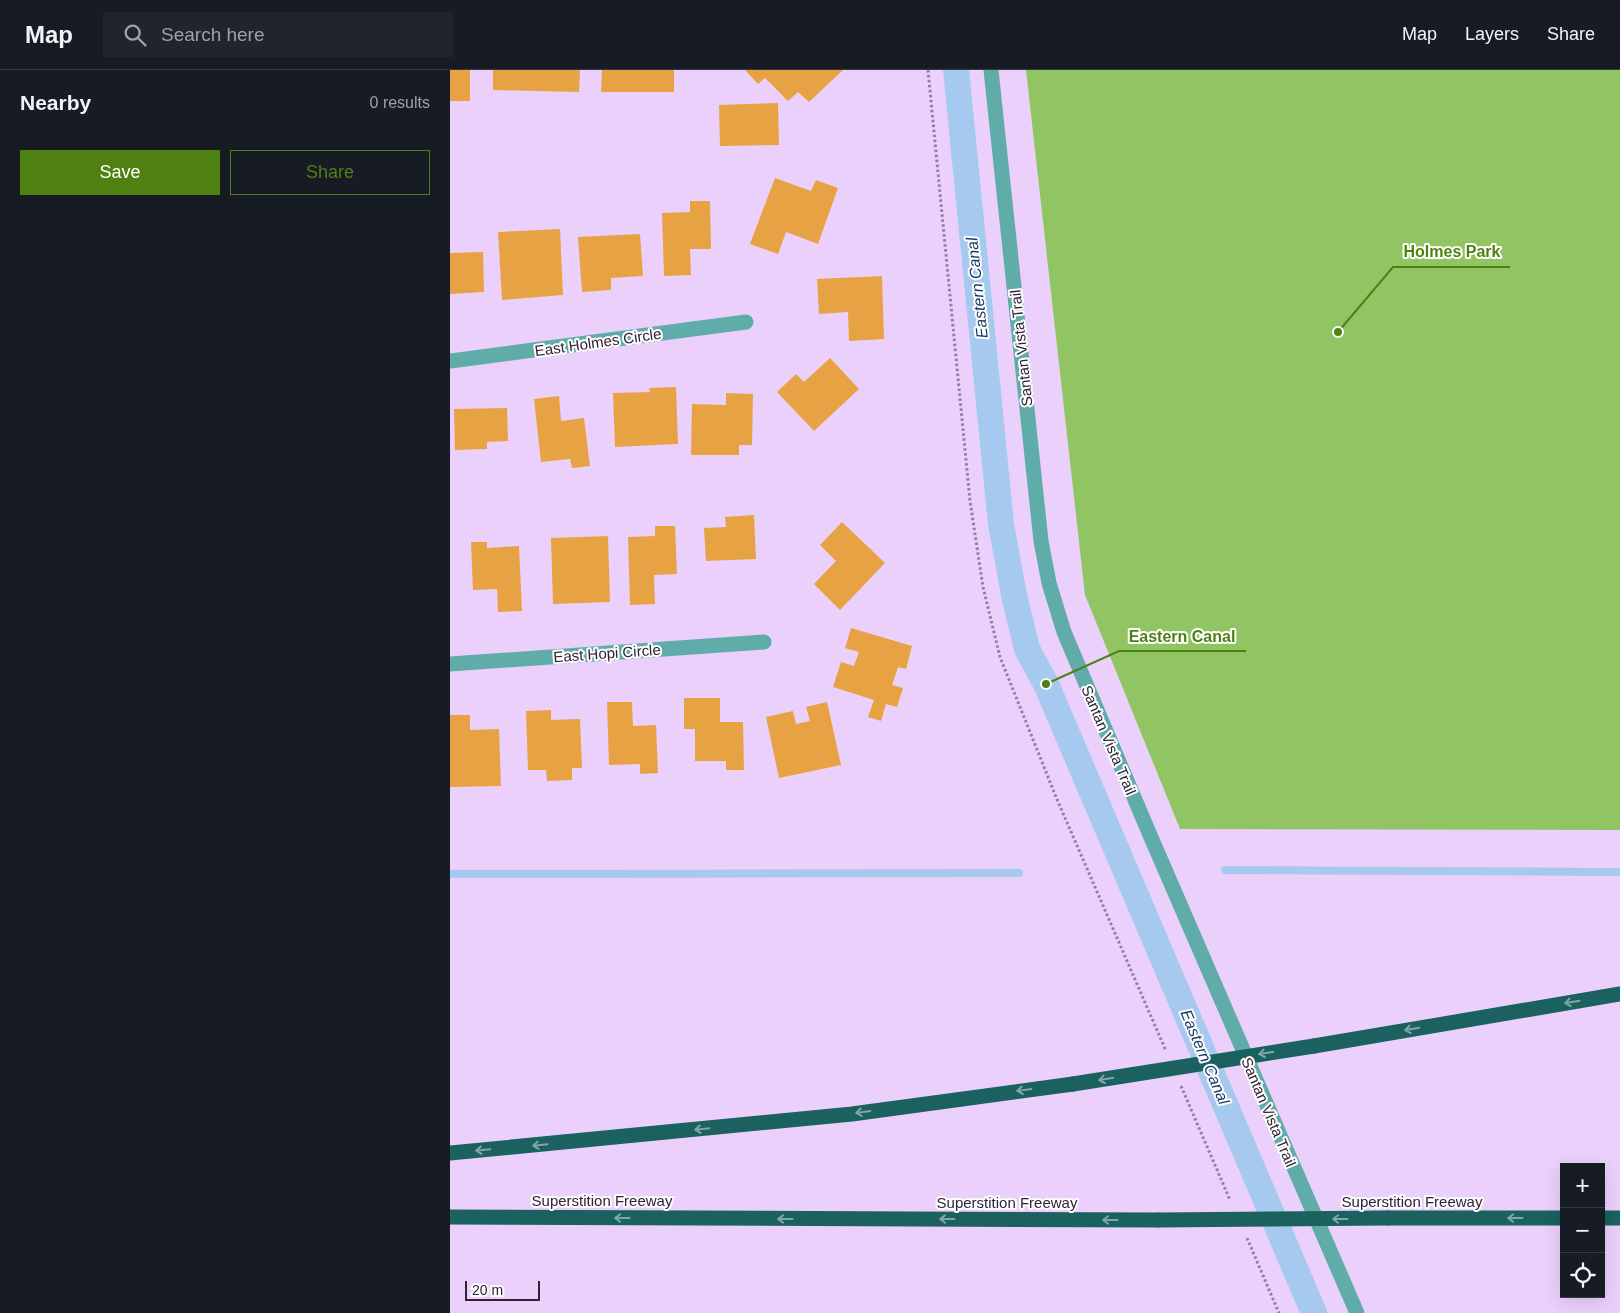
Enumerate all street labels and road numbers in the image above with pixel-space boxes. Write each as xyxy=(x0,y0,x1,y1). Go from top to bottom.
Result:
street label: Santan Vista Trail xyxy=(1006,289,1036,407)
street label: East Holmes Circle xyxy=(534,325,662,359)
street label: East Hopi Circle xyxy=(553,641,661,665)
street label: Santan Vista Trail xyxy=(1078,683,1140,797)
street label: Santan Vista Trail xyxy=(1238,1055,1300,1169)
street label: Superstition Freeway xyxy=(532,1192,673,1209)
street label: Superstition Freeway xyxy=(1342,1193,1483,1210)
street label: Superstition Freeway xyxy=(937,1194,1078,1211)

